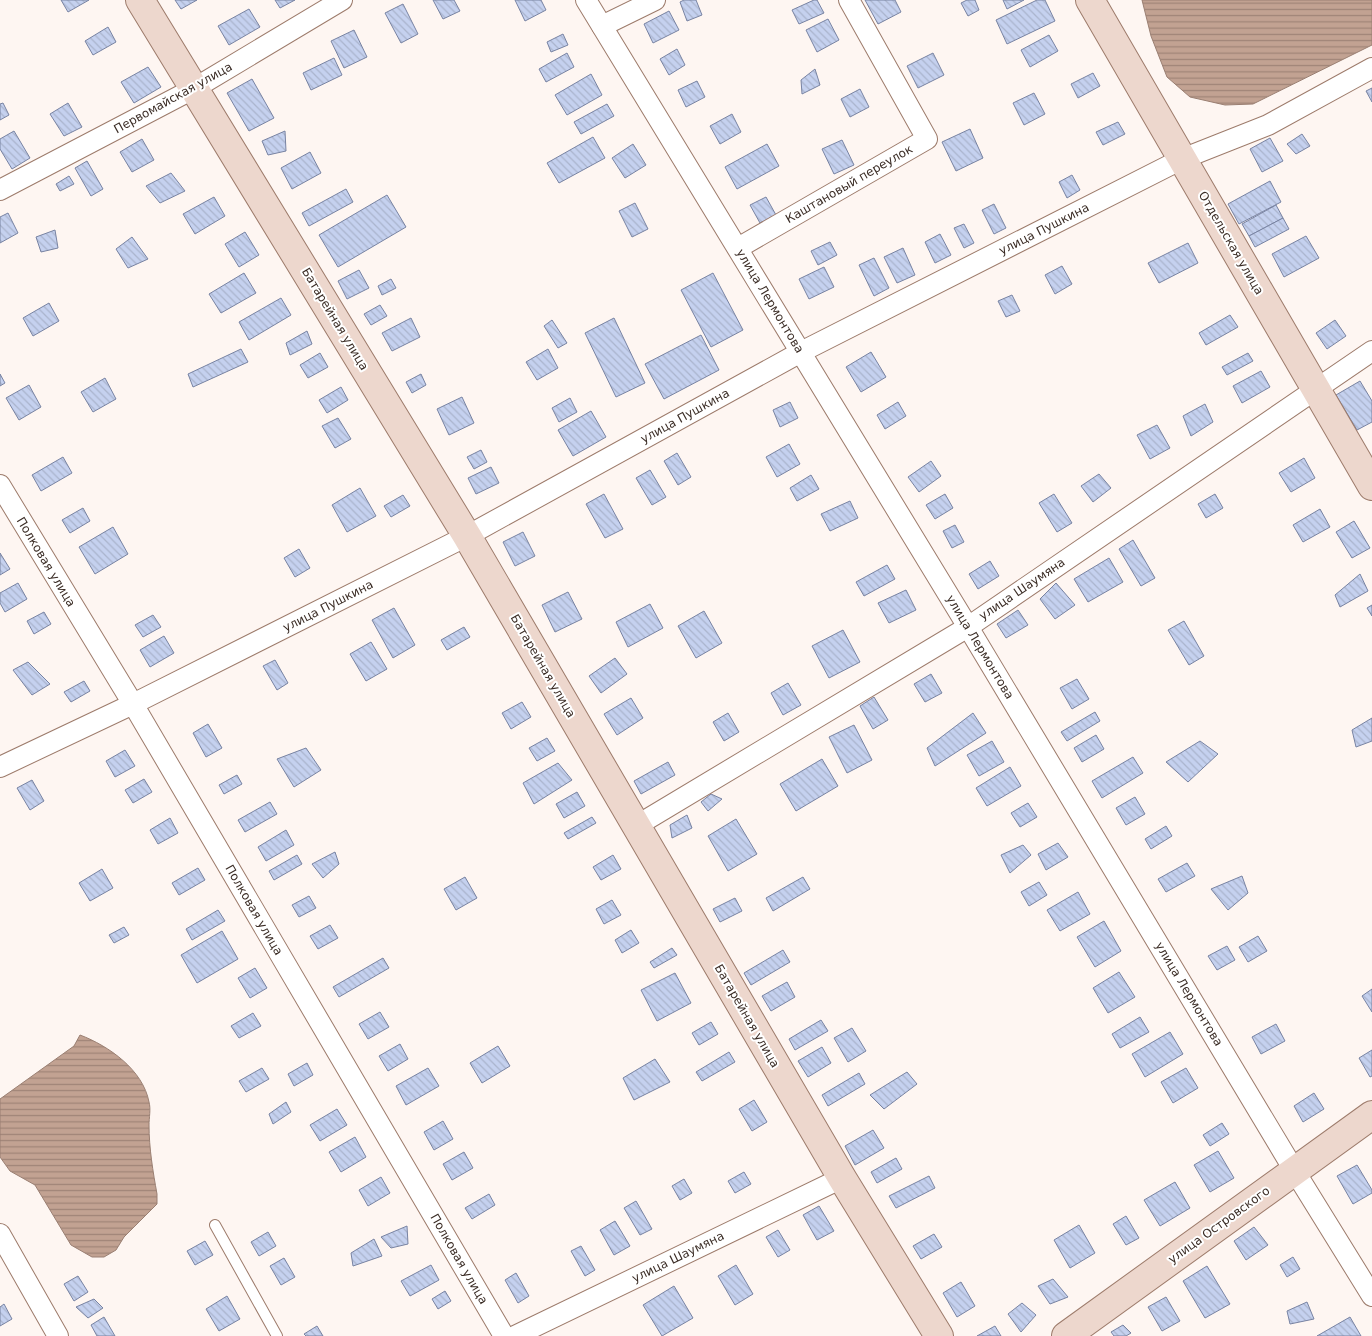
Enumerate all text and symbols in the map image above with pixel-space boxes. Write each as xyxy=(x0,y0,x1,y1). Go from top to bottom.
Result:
street label: Первомайская улица xyxy=(111,60,235,136)
street label: Каштановый переулок xyxy=(783,142,915,226)
street label: Отдельская улица xyxy=(1196,189,1266,297)
street label: улица Пушкина xyxy=(997,200,1091,258)
street label: улица Лермонтова xyxy=(733,246,807,356)
street label: Батарейная улица xyxy=(299,265,371,373)
street label: улица Пушкина xyxy=(638,386,732,446)
street label: Полковая улица xyxy=(14,515,78,609)
street label: улица Шаумяна xyxy=(976,555,1068,623)
street label: улица Пушкина xyxy=(281,577,375,635)
street label: улица Лермонтова xyxy=(943,592,1017,702)
street label: Батарейная улица xyxy=(508,612,578,720)
street label: Полковая улица xyxy=(222,862,286,958)
street label: улица Лермонтова xyxy=(1152,939,1226,1049)
street label: Батарейная улица xyxy=(712,962,782,1070)
street label: улица Островского xyxy=(1166,1184,1272,1266)
street label: Полковая улица xyxy=(427,1211,491,1307)
street label: улица Шаумяна xyxy=(630,1229,726,1285)

